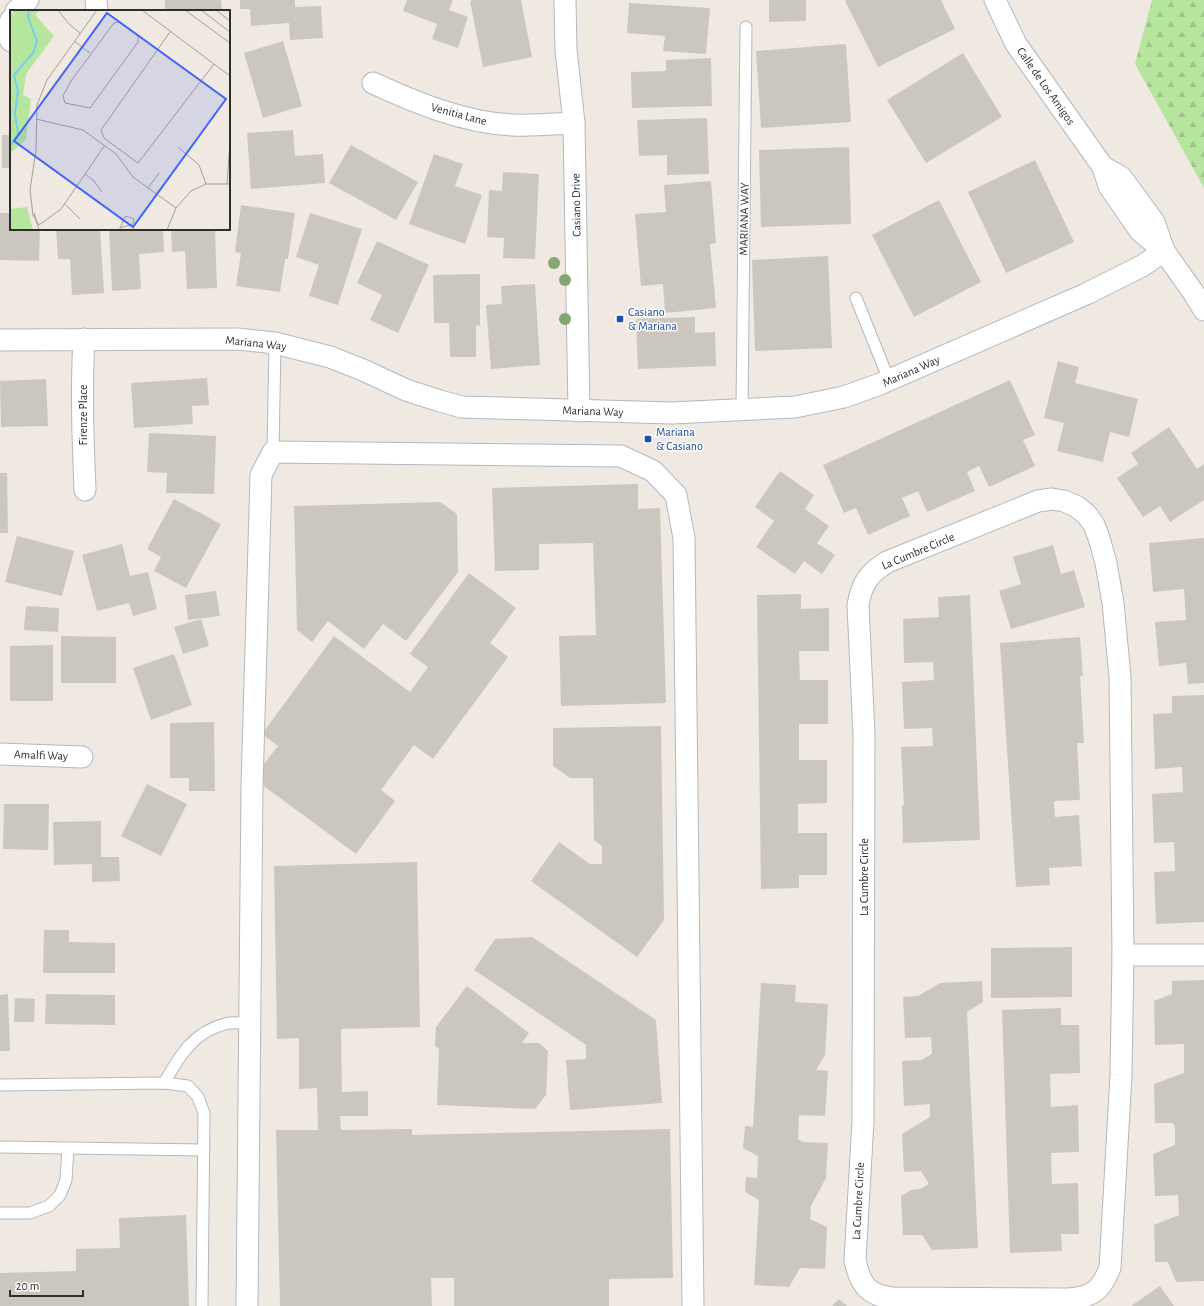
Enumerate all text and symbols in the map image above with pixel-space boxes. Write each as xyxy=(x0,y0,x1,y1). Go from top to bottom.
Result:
inset map xyxy=(10,10,230,230)
street label: Calle de Los Amigos xyxy=(1015,45,1077,127)
street label: Venitia Lane xyxy=(430,101,488,127)
street label: Casiano Drive xyxy=(569,173,583,237)
street label: MARIANA WAY xyxy=(737,182,751,256)
place label: Casiano & Mariana xyxy=(628,306,677,332)
marker: Casiano & Mariana xyxy=(615,314,625,324)
street label: Mariana Way xyxy=(225,334,287,353)
street label: Mariana Way xyxy=(881,353,942,390)
street label: Firenze Place xyxy=(77,385,89,445)
street label: Mariana Way xyxy=(562,404,624,419)
place label: Mariana & Casiano xyxy=(656,426,703,452)
marker: Mariana & Casiano xyxy=(643,434,653,444)
street label: La Cumbre Circle xyxy=(880,530,956,572)
street label: Amalfi Way xyxy=(14,748,68,763)
street label: La Cumbre Circle xyxy=(858,838,870,916)
street label: La Cumbre Circle xyxy=(850,1162,866,1240)
scale bar xyxy=(10,1272,83,1298)
text: 20 m xyxy=(16,1280,39,1292)

